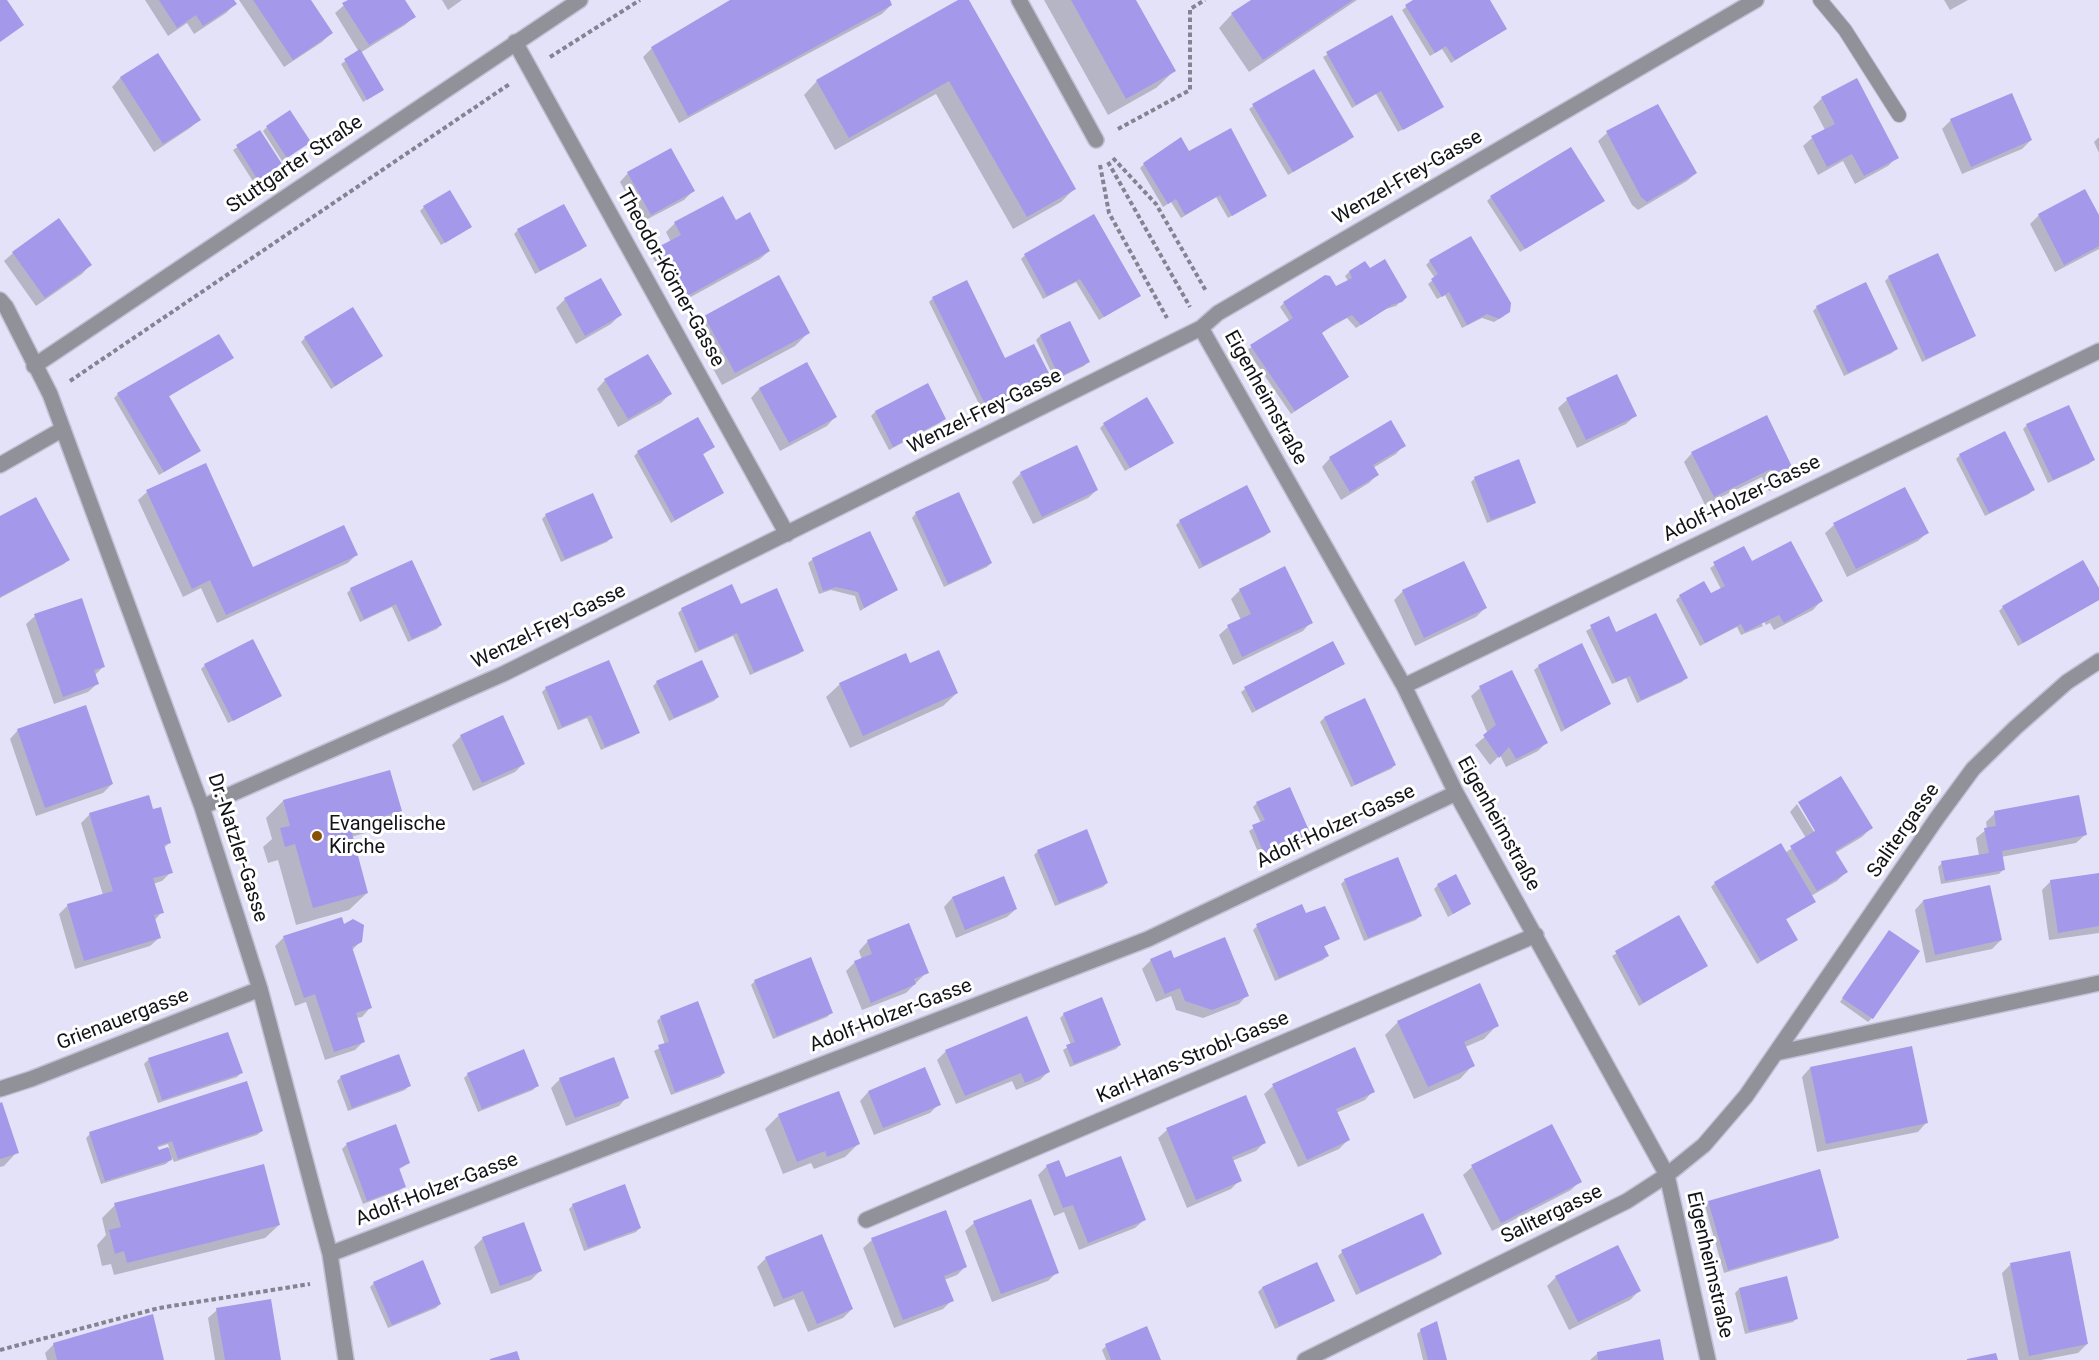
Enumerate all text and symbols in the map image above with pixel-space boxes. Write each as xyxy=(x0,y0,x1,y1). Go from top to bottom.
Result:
street label: Stuttgarter Straße xyxy=(222,111,368,219)
street label: Wenzel-Frey-Gasse xyxy=(1329,125,1487,231)
street label: Theodor-Körner-Gasse xyxy=(611,185,729,371)
street label: Eigenheimstraße xyxy=(1218,327,1312,469)
street label: Wenzel-Frey-Gasse xyxy=(904,364,1066,460)
street label: Adolf-Holzer-Gasse xyxy=(1659,451,1825,547)
street label: Wenzel-Frey-Gasse xyxy=(468,579,630,675)
street label: Eigenheimstraße xyxy=(1451,753,1545,895)
street label: Dr.-Natzler-Gasse xyxy=(202,771,272,925)
street label: Salitergasse xyxy=(1863,779,1945,883)
street label: Adolf-Holzer-Gasse xyxy=(1253,780,1419,874)
place label: Evangelische Kirche xyxy=(329,813,446,860)
marker: Evangelische Kirche xyxy=(310,829,324,843)
street label: Adolf-Holzer-Gasse xyxy=(806,974,976,1058)
street label: Grienauergasse xyxy=(54,984,192,1056)
street label: Karl-Hans-Strobl-Gasse xyxy=(1093,1007,1293,1109)
street label: Adolf-Holzer-Gasse xyxy=(352,1148,522,1232)
street label: Salitergasse xyxy=(1497,1180,1607,1250)
street label: Eigenheimstraße xyxy=(1680,1189,1738,1341)

